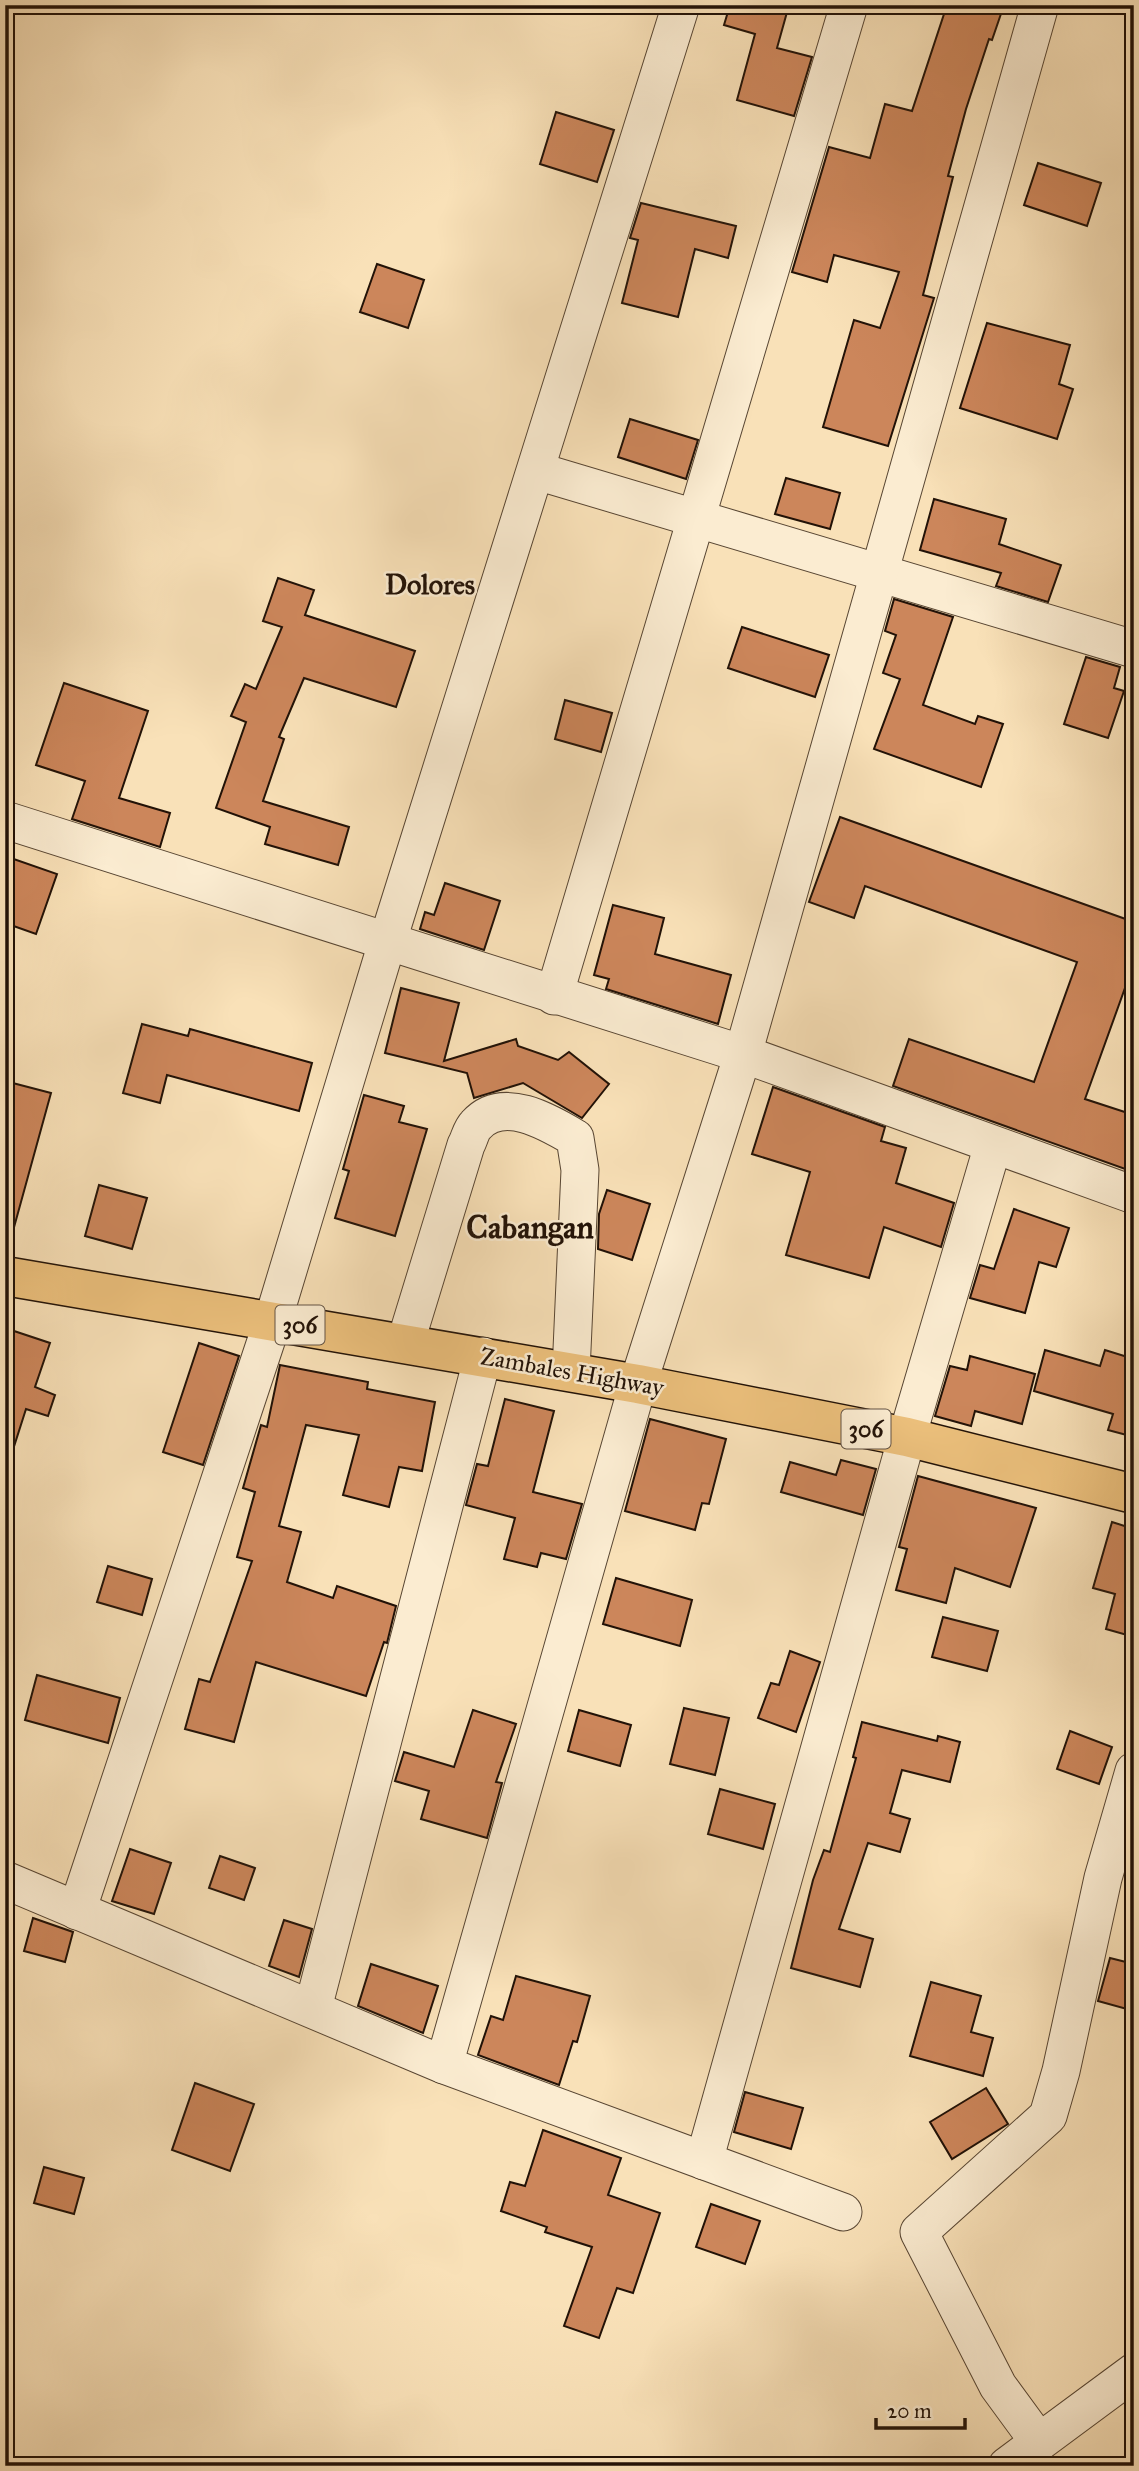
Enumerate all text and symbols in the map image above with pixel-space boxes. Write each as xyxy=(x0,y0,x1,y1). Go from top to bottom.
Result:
district label: Dolores xyxy=(385,567,475,602)
district label: Cabangan xyxy=(466,1208,594,1247)
road number: 306 xyxy=(276,1306,324,1344)
street label: Zambales Highway xyxy=(478,1341,667,1403)
road number: 306 xyxy=(842,1410,890,1448)
scale bar xyxy=(876,2387,966,2431)
text: 20 m xyxy=(887,2398,932,2424)

